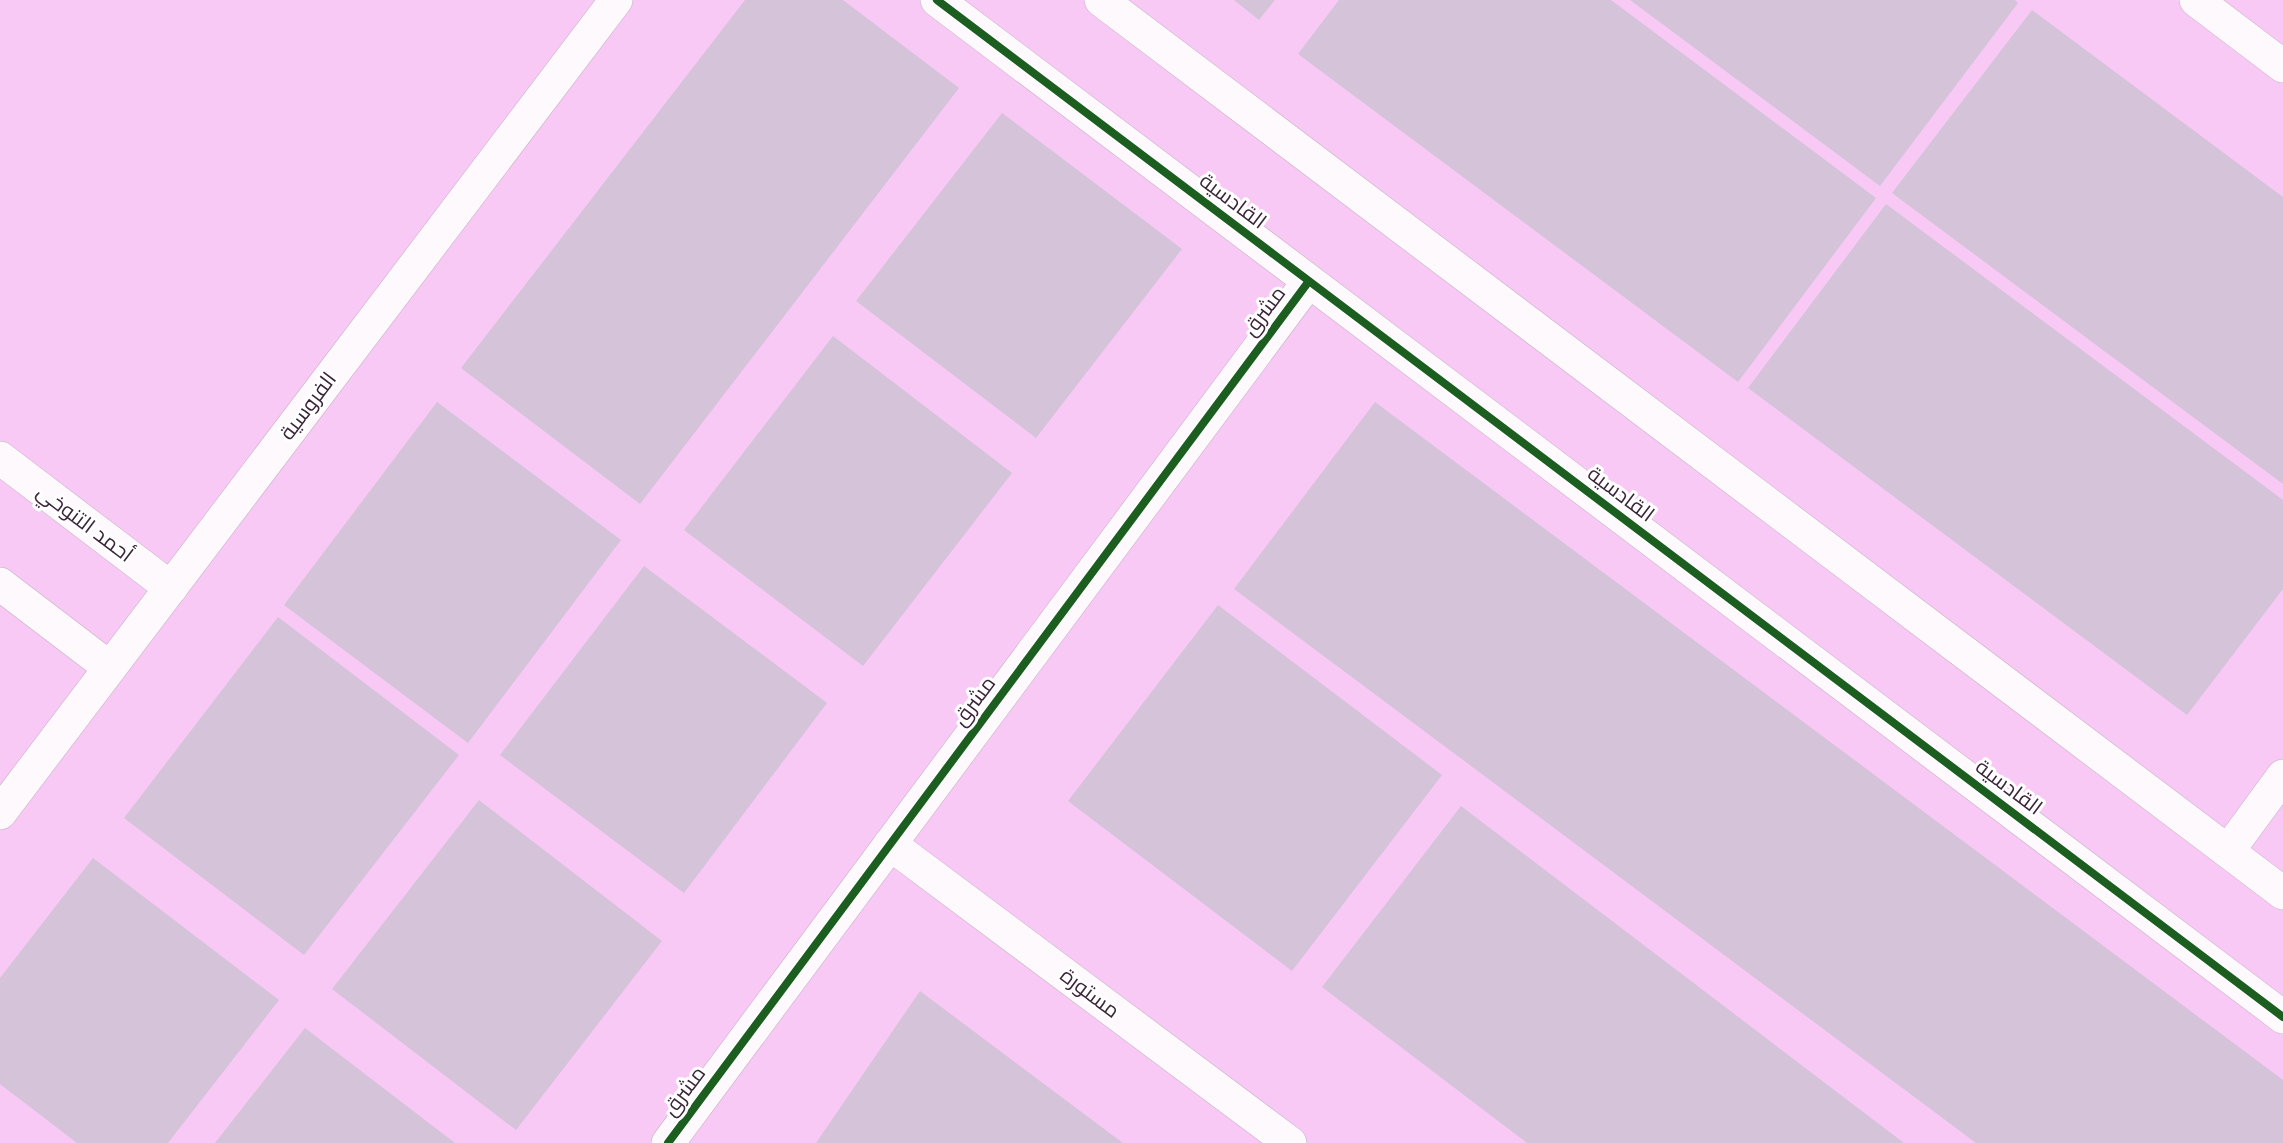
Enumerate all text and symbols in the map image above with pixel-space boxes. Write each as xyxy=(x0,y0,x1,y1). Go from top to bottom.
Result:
street label: القادسية xyxy=(1195,167,1272,234)
street label: مشرق xyxy=(1237,281,1291,341)
street label: الفروسية xyxy=(274,367,341,444)
street label: القادسية xyxy=(1583,460,1660,527)
street label: أحمد التنوخي xyxy=(30,478,138,570)
street label: مشرق xyxy=(947,671,1001,731)
street label: القادسية xyxy=(1971,753,2048,820)
street label: مستورة xyxy=(1056,962,1125,1023)
street label: مشرق xyxy=(657,1061,711,1121)

